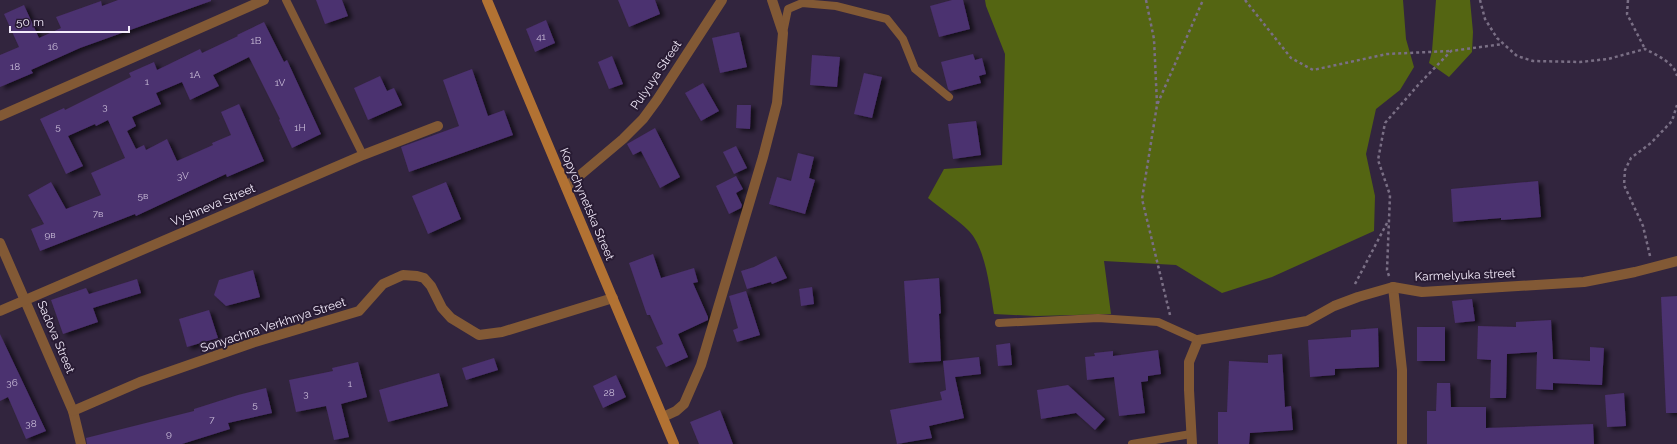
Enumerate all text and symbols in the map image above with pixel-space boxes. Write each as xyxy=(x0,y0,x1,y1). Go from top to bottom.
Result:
scale bar xyxy=(10,8,129,34)
text: 50 m xyxy=(16,15,44,29)
house number: 41 xyxy=(536,31,547,42)
house number: 1В xyxy=(251,35,262,46)
street label: Pulyuya Street xyxy=(628,38,684,112)
house number: 16 xyxy=(48,41,58,52)
house number: 18 xyxy=(10,61,20,72)
house number: 1А xyxy=(189,69,201,80)
house number: 1 xyxy=(145,76,150,87)
house number: 1V xyxy=(275,77,285,88)
house number: 3 xyxy=(102,101,108,112)
house number: 5 xyxy=(55,121,61,132)
house number: 1H xyxy=(294,122,306,133)
street label: Kopychynetska Street xyxy=(557,146,617,262)
house number: 3V xyxy=(177,170,189,181)
street label: Vyshneva Street xyxy=(169,181,257,229)
house number: 5в xyxy=(138,190,148,201)
house number: 7в xyxy=(93,208,103,219)
house number: 9в xyxy=(44,229,56,240)
street label: Karmelyuka street xyxy=(1414,266,1516,284)
street label: Sonyachna Verkhnya Street xyxy=(199,295,347,355)
street label: Sadova Street xyxy=(34,299,78,375)
house number: 36 xyxy=(6,377,18,388)
house number: 1 xyxy=(348,378,353,389)
house number: 28 xyxy=(603,387,615,398)
house number: 3 xyxy=(303,388,309,399)
house number: 5 xyxy=(252,399,258,410)
house number: 7 xyxy=(209,414,215,425)
house number: 38 xyxy=(25,418,37,429)
house number: 9 xyxy=(166,428,172,439)

